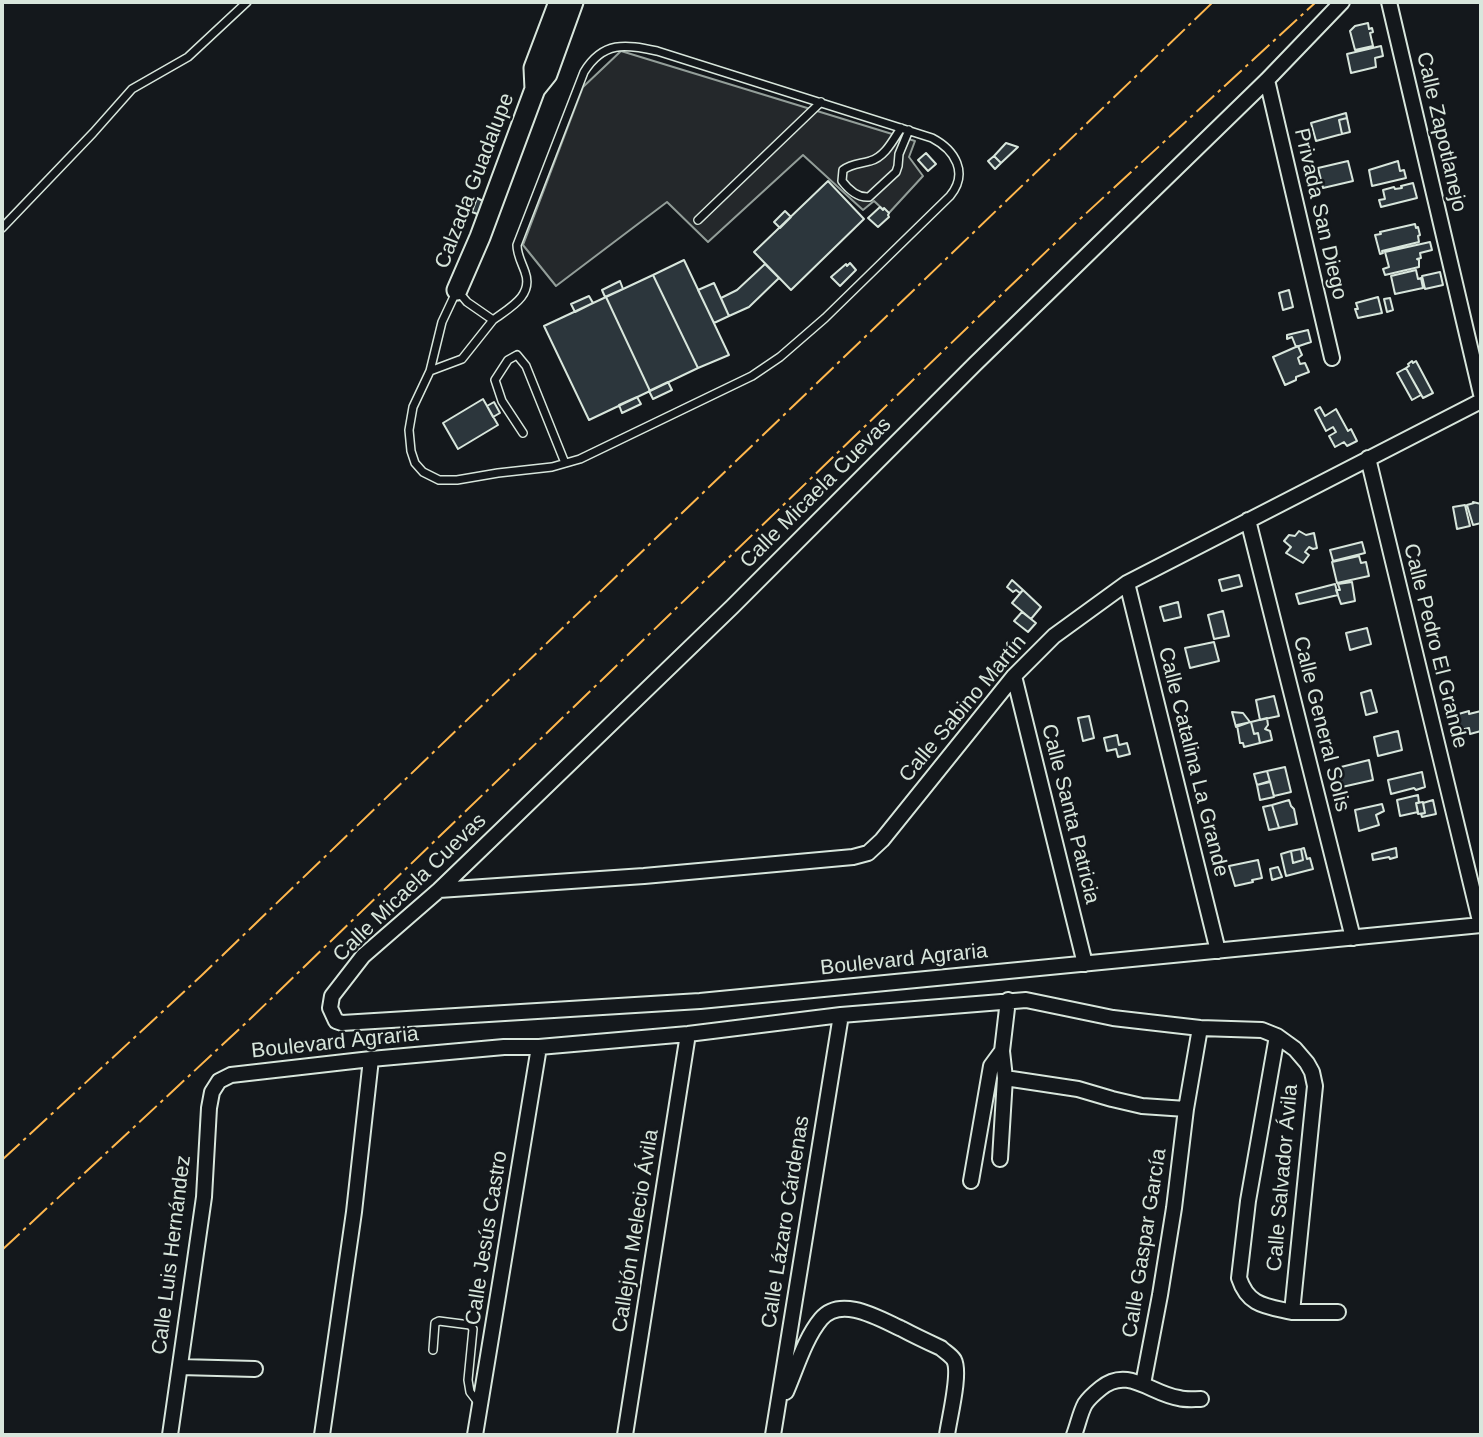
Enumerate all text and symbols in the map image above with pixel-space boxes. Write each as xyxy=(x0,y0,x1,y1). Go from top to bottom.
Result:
street label: Calle Zapotlanejo xyxy=(1410,50,1472,214)
street label: Calzada Guadalupe xyxy=(430,90,520,272)
street label: Privada San Diego xyxy=(1288,126,1352,302)
street label: Calle Micaela Cuevas xyxy=(735,412,897,574)
street label: Calle Pedro El Grande xyxy=(1397,541,1473,751)
street label: Calle Sabino Martín xyxy=(894,630,1032,788)
street label: Calle General Solis xyxy=(1287,634,1355,814)
street label: Calle Catalina La Grande xyxy=(1152,645,1234,879)
street label: Calle Santa Patricia xyxy=(1035,721,1105,907)
street label: Calle Micaela Cuevas xyxy=(328,808,492,968)
street label: Boulevard Agraria xyxy=(819,939,989,981)
street label: Boulevard Agraria xyxy=(250,1022,420,1064)
street label: Calle Salvador Ávila xyxy=(1262,1083,1304,1273)
street label: Calle Lázaro Cárdenas xyxy=(757,1114,815,1330)
street label: Callejón Melecio Ávila xyxy=(607,1128,665,1334)
street label: Calle Gaspar García xyxy=(1118,1147,1172,1339)
street label: Calle Jesús Castro xyxy=(461,1149,513,1327)
street label: Calle Luis Hernández xyxy=(147,1154,197,1356)

